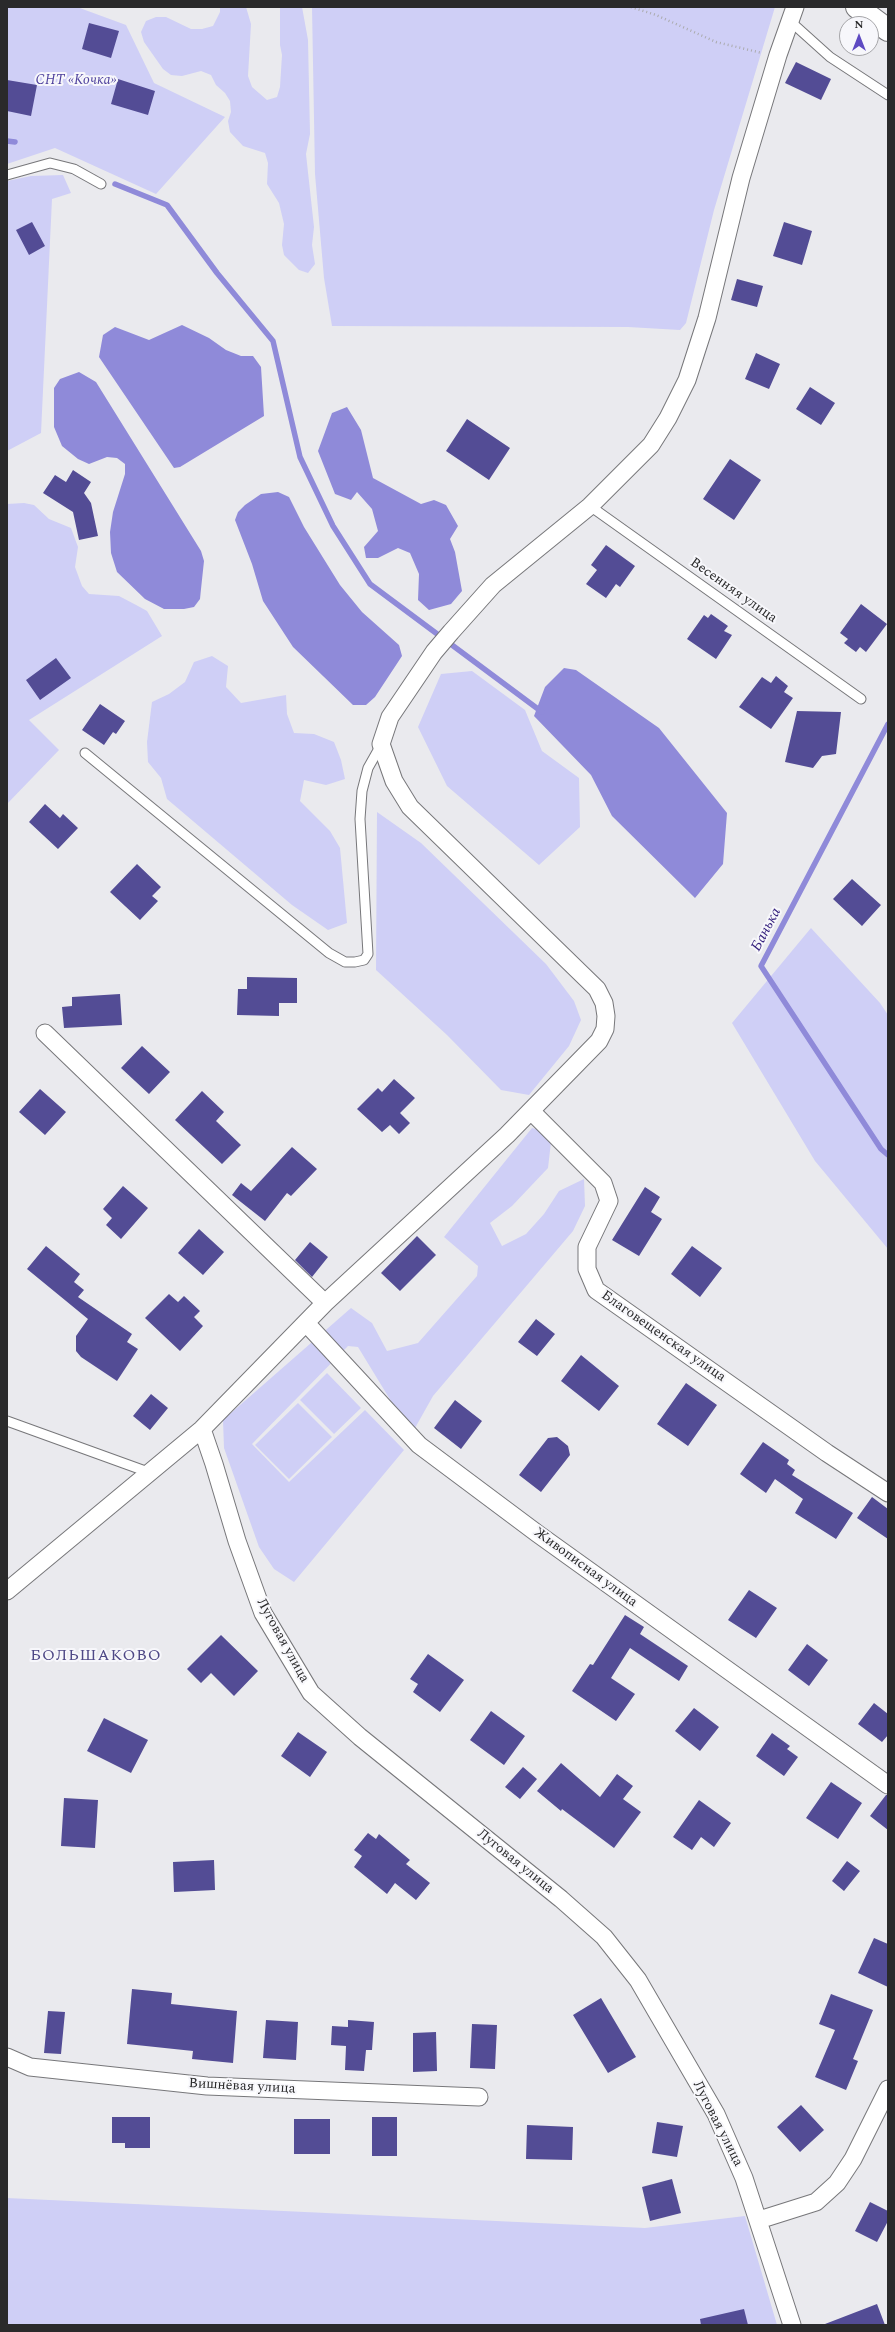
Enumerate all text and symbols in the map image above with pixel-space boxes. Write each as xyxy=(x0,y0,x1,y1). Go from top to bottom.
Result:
north arrow xyxy=(839,16,879,56)
text: N xyxy=(855,16,863,33)
park label: СНТ «Кочка» xyxy=(36,73,116,89)
street label: Весенняя улица xyxy=(686,555,780,627)
water label: Банька xyxy=(748,905,786,955)
street label: Благовещенская улица xyxy=(598,1288,728,1386)
street label: Живописная улица xyxy=(530,1525,640,1611)
street label: Луговая улица xyxy=(252,1596,312,1686)
district label: БОЛЬШАКОВО xyxy=(30,1647,162,1667)
street label: Луговая улица xyxy=(473,1826,557,1898)
street label: Вишнёвая улица xyxy=(188,2076,296,2098)
street label: Луговая улица xyxy=(688,2078,746,2170)

